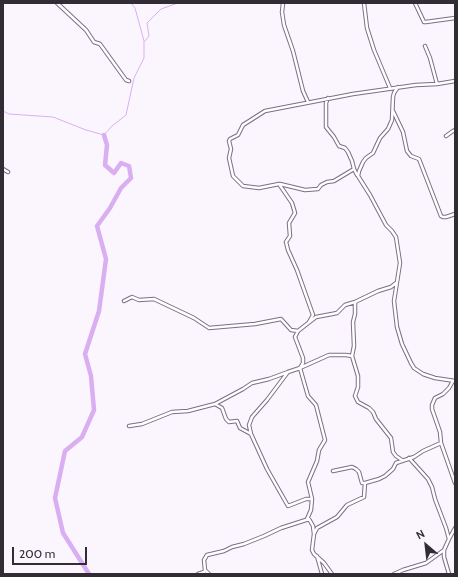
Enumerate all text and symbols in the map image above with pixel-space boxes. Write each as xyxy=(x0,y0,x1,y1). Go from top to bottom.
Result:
north arrow xyxy=(406,525,446,565)
text: N xyxy=(414,526,427,542)
scale bar xyxy=(14,539,89,565)
text: 200 m xyxy=(19,546,55,561)

